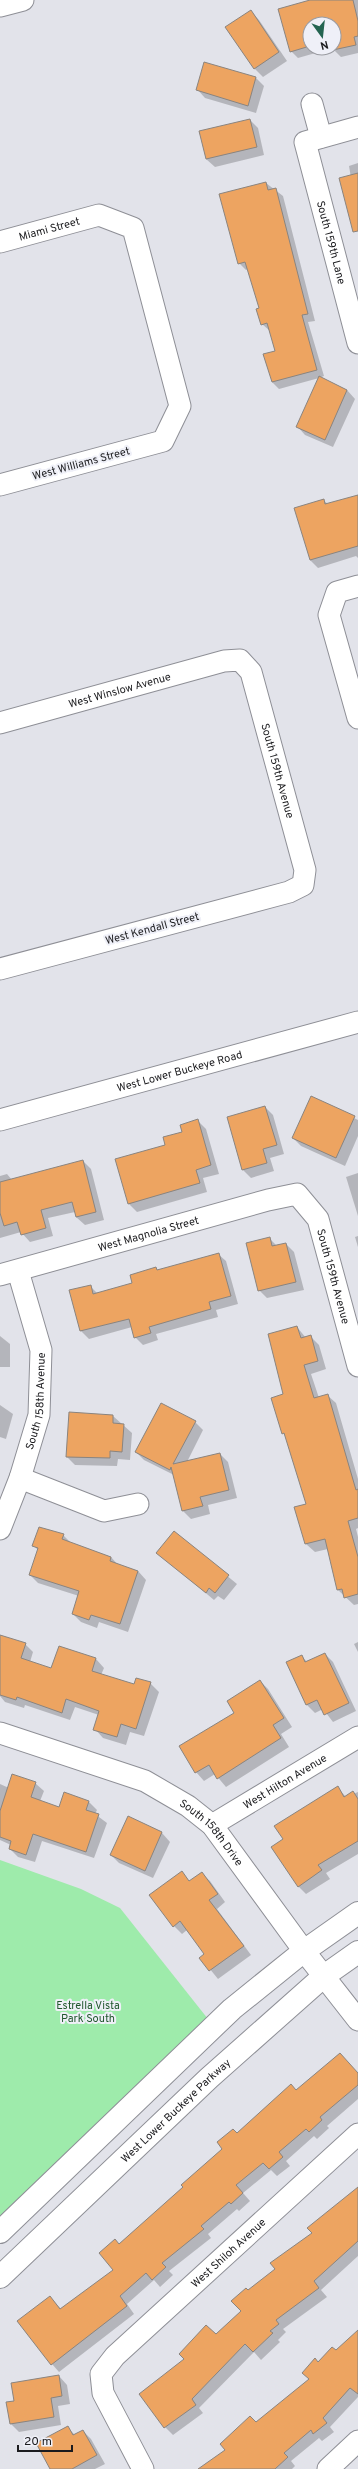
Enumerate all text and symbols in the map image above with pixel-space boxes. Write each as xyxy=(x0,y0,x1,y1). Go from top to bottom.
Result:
north arrow xyxy=(302,16,342,56)
text: N xyxy=(319,37,330,52)
street label: South 159th Lane xyxy=(313,199,348,286)
street label: Miami Street xyxy=(17,215,82,245)
street label: West Williams Street xyxy=(31,444,132,484)
street label: West Winslow Avenue xyxy=(67,670,173,712)
street label: South 159th Avenue xyxy=(257,722,297,820)
street label: West Kendall Street xyxy=(104,910,201,948)
street label: West Lower Buckeye Road xyxy=(115,1048,244,1096)
street label: West Magnolia Street xyxy=(96,1214,201,1255)
street label: South 159th Avenue xyxy=(313,1227,352,1326)
street label: South 158th Avenue xyxy=(23,1352,49,1451)
street label: West Hilton Avenue xyxy=(241,1751,330,1813)
street label: South 158th Drive xyxy=(177,1797,246,1869)
park label: Estrella Vista Park South xyxy=(56,1999,120,2026)
street label: West Lower Buckeye Parkway xyxy=(118,2056,234,2166)
street label: West Shiloh Avenue xyxy=(188,2216,269,2291)
scale bar xyxy=(18,2427,72,2453)
text: 20 m xyxy=(24,2434,52,2450)

